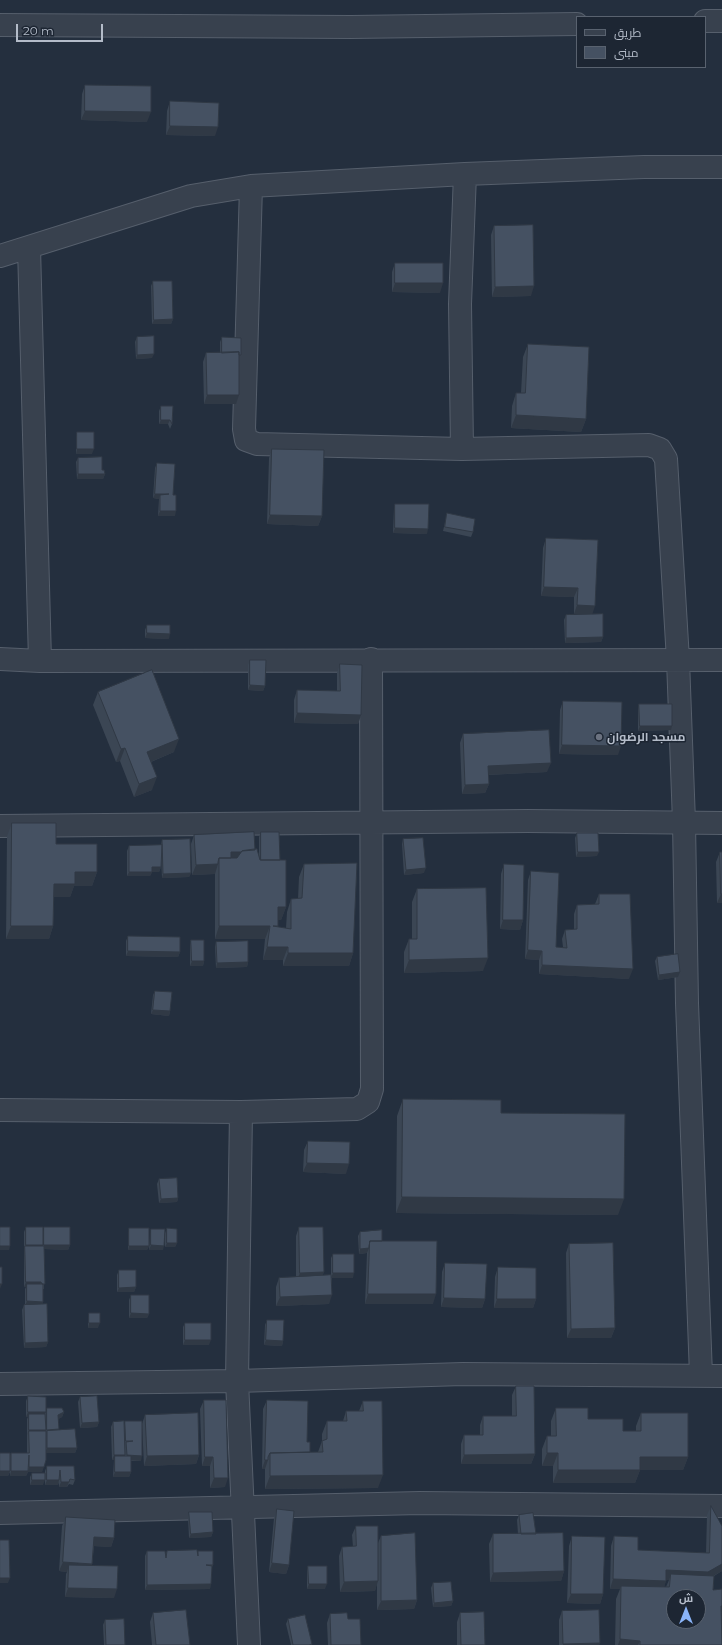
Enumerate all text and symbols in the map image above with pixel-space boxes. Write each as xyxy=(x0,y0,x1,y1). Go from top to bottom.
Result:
scale bar xyxy=(18,16,105,42)
legend xyxy=(576,16,706,68)
text: 20 m xyxy=(23,23,54,38)
text: طريق xyxy=(614,25,641,40)
text: مبنى xyxy=(614,45,639,60)
place label: مسجد الرضوان xyxy=(607,730,685,744)
marker: مسجد الرضوان xyxy=(594,732,604,742)
north arrow xyxy=(666,1589,706,1629)
text: ش xyxy=(679,1591,693,1605)

